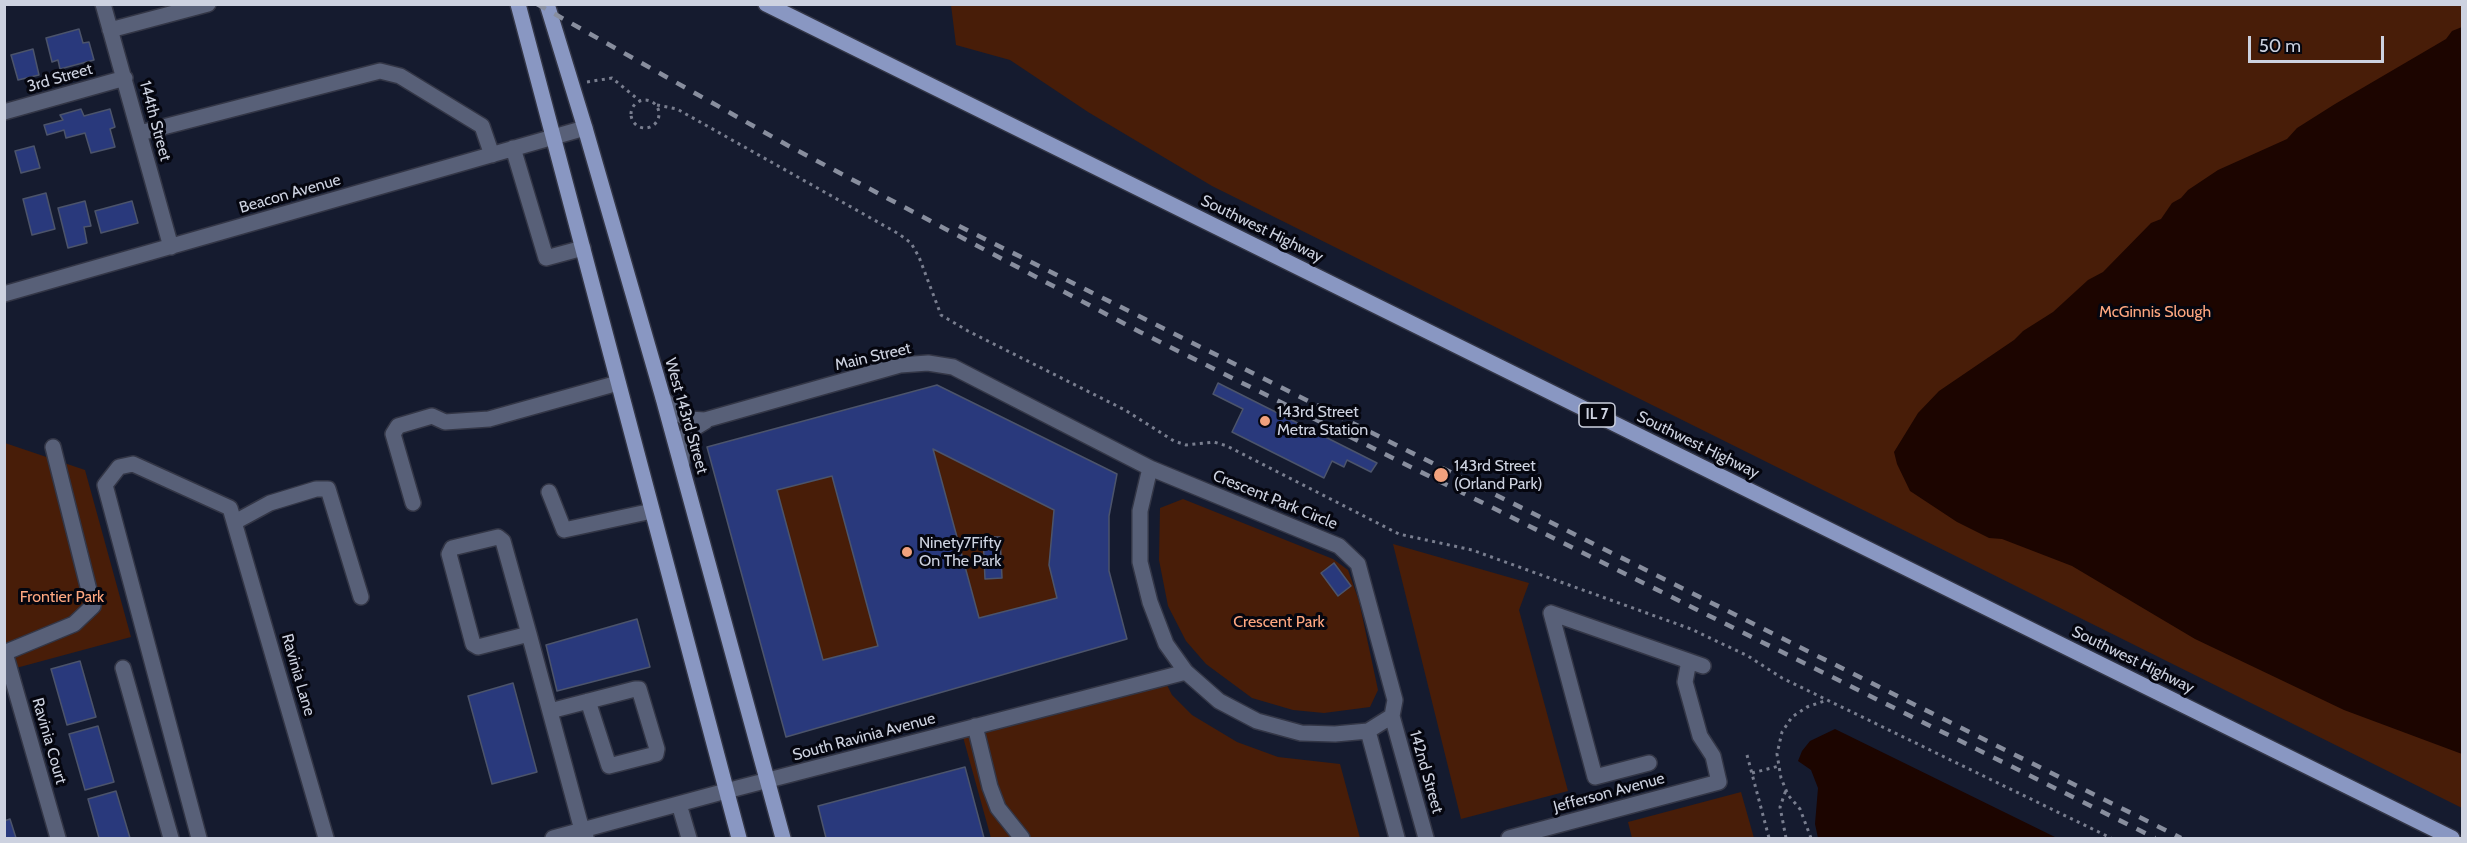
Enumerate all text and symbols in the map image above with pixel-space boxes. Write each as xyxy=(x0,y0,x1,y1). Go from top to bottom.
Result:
scale bar xyxy=(2251,24,2388,62)
text: 50 m xyxy=(2259,35,2301,57)
street label: 3rd Street xyxy=(25,60,95,96)
street label: 144th Street xyxy=(135,79,175,163)
street label: Beacon Avenue xyxy=(237,170,343,218)
street label: Southwest Highway xyxy=(1198,191,1326,267)
park label: McGinnis Slough xyxy=(2099,302,2211,322)
street label: Main Street xyxy=(833,339,913,375)
street label: West 143rd Street xyxy=(660,356,712,476)
place label: 143rd Street Metra Station xyxy=(1277,402,1368,440)
road number: IL 7 xyxy=(1579,403,1615,427)
street label: Southwest Highway xyxy=(1634,407,1762,483)
marker: 143rd Street Metra Station xyxy=(1258,414,1272,428)
place label: 143rd Street (Orland Park) xyxy=(1454,456,1543,494)
street label: Crescent Park Circle xyxy=(1210,466,1340,534)
marker: 143rd Street (Orland Park) xyxy=(1432,466,1450,484)
place label: Ninety7Fifty On The Park xyxy=(919,533,1002,571)
marker: Ninety7Fifty On The Park xyxy=(900,545,914,559)
park label: Frontier Park xyxy=(20,587,104,607)
park label: Crescent Park xyxy=(1233,612,1325,632)
street label: Southwest Highway xyxy=(2069,622,2197,698)
street label: Ravinia Lane xyxy=(277,632,319,718)
street label: Ravinia Court xyxy=(27,696,71,786)
street label: South Ravinia Avenue xyxy=(791,709,937,765)
street label: 142nd Street xyxy=(1405,728,1447,816)
street label: Jefferson Avenue xyxy=(1551,769,1667,817)

